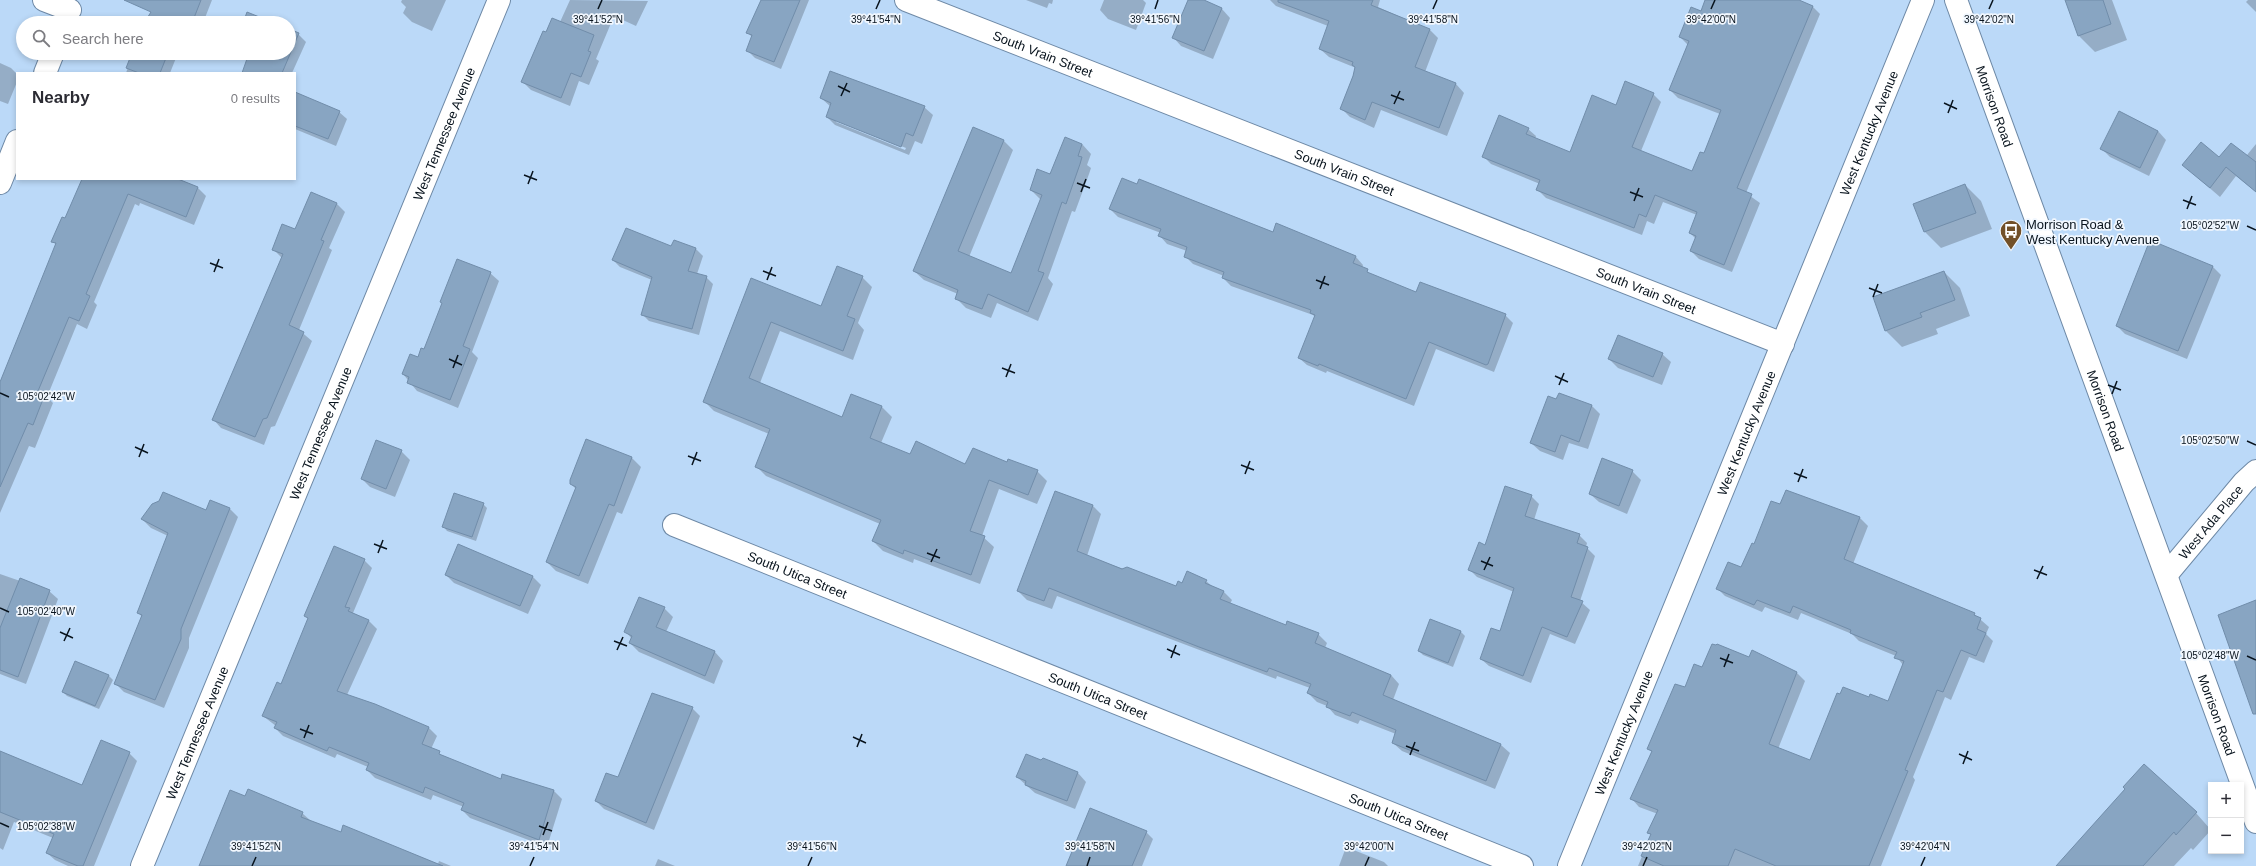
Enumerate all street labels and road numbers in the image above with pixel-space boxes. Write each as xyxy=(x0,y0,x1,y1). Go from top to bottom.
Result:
street label: South Vrain Street xyxy=(991,28,1095,81)
street label: Morrison Road xyxy=(1973,64,2016,149)
street label: West Tennessee Avenue xyxy=(410,65,478,203)
street label: West Kentucky Avenue xyxy=(1837,69,1901,198)
street label: South Vrain Street xyxy=(1292,146,1397,199)
street label: South Vrain Street xyxy=(1594,264,1698,317)
street label: West Tennessee Avenue xyxy=(287,365,355,502)
street label: West Kentucky Avenue xyxy=(1714,368,1779,498)
street label: Morrison Road xyxy=(2084,368,2127,453)
street label: West Ada Place xyxy=(2176,482,2246,562)
street label: South Utica Street xyxy=(745,548,849,602)
street label: West Tennessee Avenue xyxy=(163,664,231,802)
street label: West Kentucky Avenue xyxy=(1592,668,1656,797)
street label: South Utica Street xyxy=(1046,669,1150,723)
street label: Morrison Road xyxy=(2195,672,2238,758)
street label: South Utica Street xyxy=(1347,790,1451,844)

